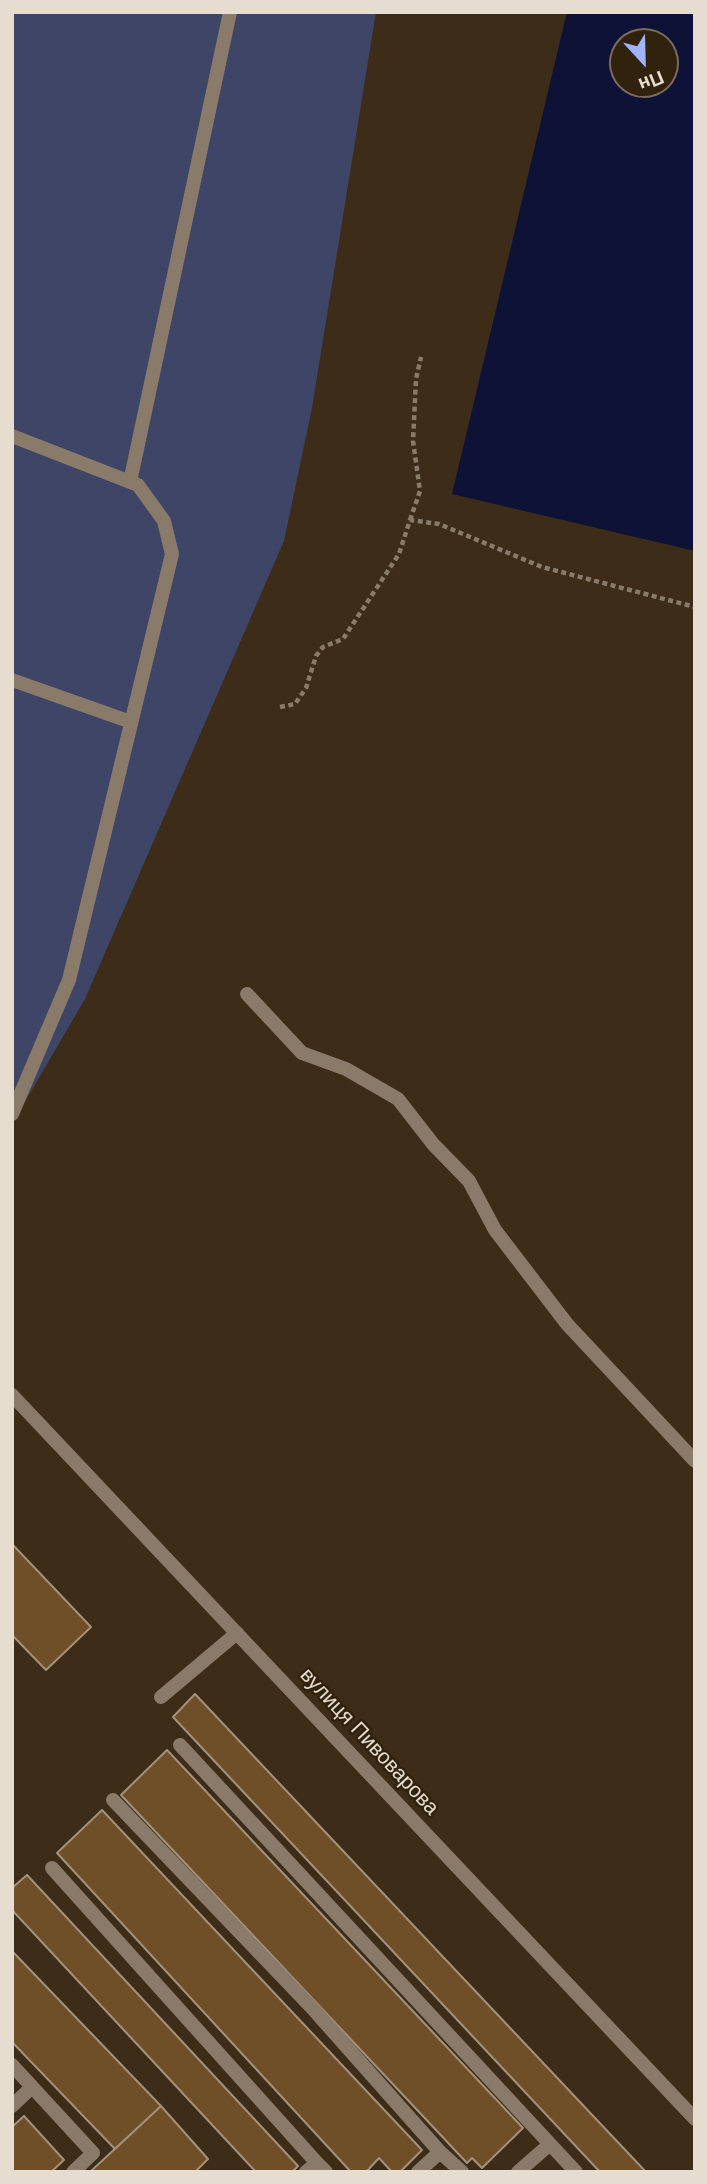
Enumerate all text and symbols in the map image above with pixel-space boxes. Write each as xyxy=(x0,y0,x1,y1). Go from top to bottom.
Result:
north arrow xyxy=(609,28,679,98)
text: Пн xyxy=(636,67,667,96)
street label: вулиця Пивоварова xyxy=(294,1663,444,1821)

